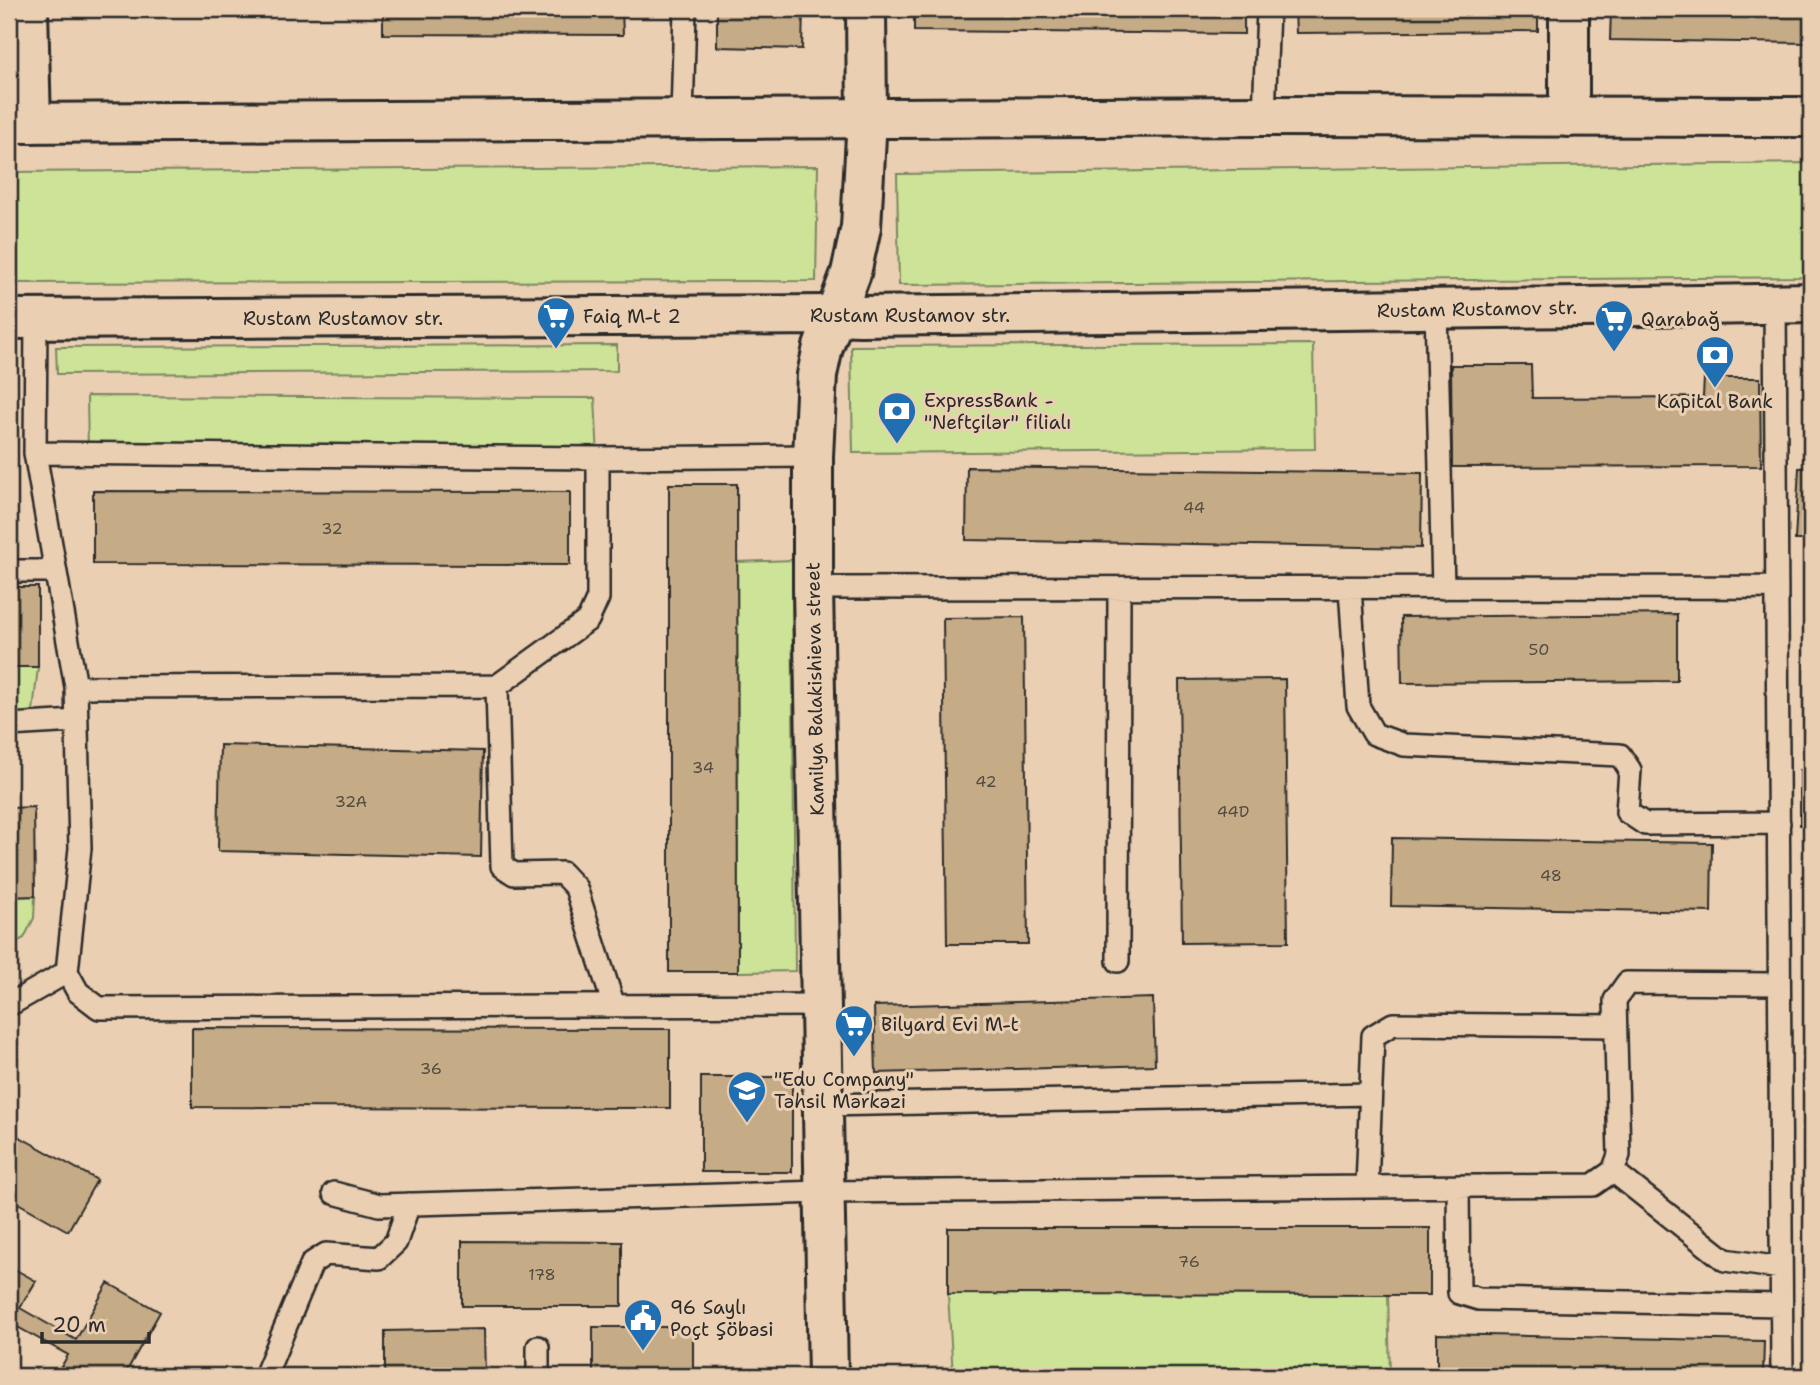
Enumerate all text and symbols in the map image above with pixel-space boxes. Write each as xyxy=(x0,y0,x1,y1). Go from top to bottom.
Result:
supermarket icon: Faiq M-t 2 xyxy=(535,295,577,350)
street label: Rustam Rustamov str. xyxy=(1377,295,1577,323)
supermarket icon: Qarabağ xyxy=(1593,298,1635,353)
street label: Rustam Rustamov str. xyxy=(810,303,1010,328)
place label: Faiq M-t 2 xyxy=(583,304,681,329)
street label: Rustam Rustamov str. xyxy=(243,306,443,331)
place label: Qarabağ xyxy=(1641,307,1720,332)
bank icon: Kapital Bank xyxy=(1694,334,1736,389)
place label: ExpressBank - "Neftçilər" filialı xyxy=(924,388,1071,435)
place label: Kapital Bank xyxy=(1657,389,1773,414)
bank icon: ExpressBank - "Neftçilər" filialı xyxy=(876,390,918,445)
house number: 44 xyxy=(1183,497,1205,518)
house number: 32 xyxy=(321,518,343,539)
street label: Kamilya Balakishieva street xyxy=(800,562,830,816)
house number: 50 xyxy=(1529,639,1549,660)
house number: 34 xyxy=(692,757,714,778)
house number: 42 xyxy=(975,771,997,792)
house number: 32A xyxy=(335,791,367,812)
house number: 44D xyxy=(1217,801,1249,822)
house number: 48 xyxy=(1540,865,1562,886)
supermarket icon: Bilyard Evi M-t xyxy=(833,1003,875,1058)
place label: Bilyard Evi M-t xyxy=(881,1012,1019,1037)
house number: 36 xyxy=(420,1058,442,1079)
place label: "Edu Company" Təhsil Mərkəzi xyxy=(774,1067,914,1114)
school or university icon: "Edu Company" Təhsil Mərkəzi xyxy=(726,1069,768,1124)
house number: 76 xyxy=(1178,1251,1200,1272)
house number: 178 xyxy=(528,1264,556,1285)
place label: 96 Saylı Poçt Şöbəsi xyxy=(670,1295,774,1342)
public building icon: 96 Saylı Poçt Şöbəsi xyxy=(622,1297,664,1352)
scale bar xyxy=(42,1301,149,1345)
text: 20 m xyxy=(52,1311,106,1339)

